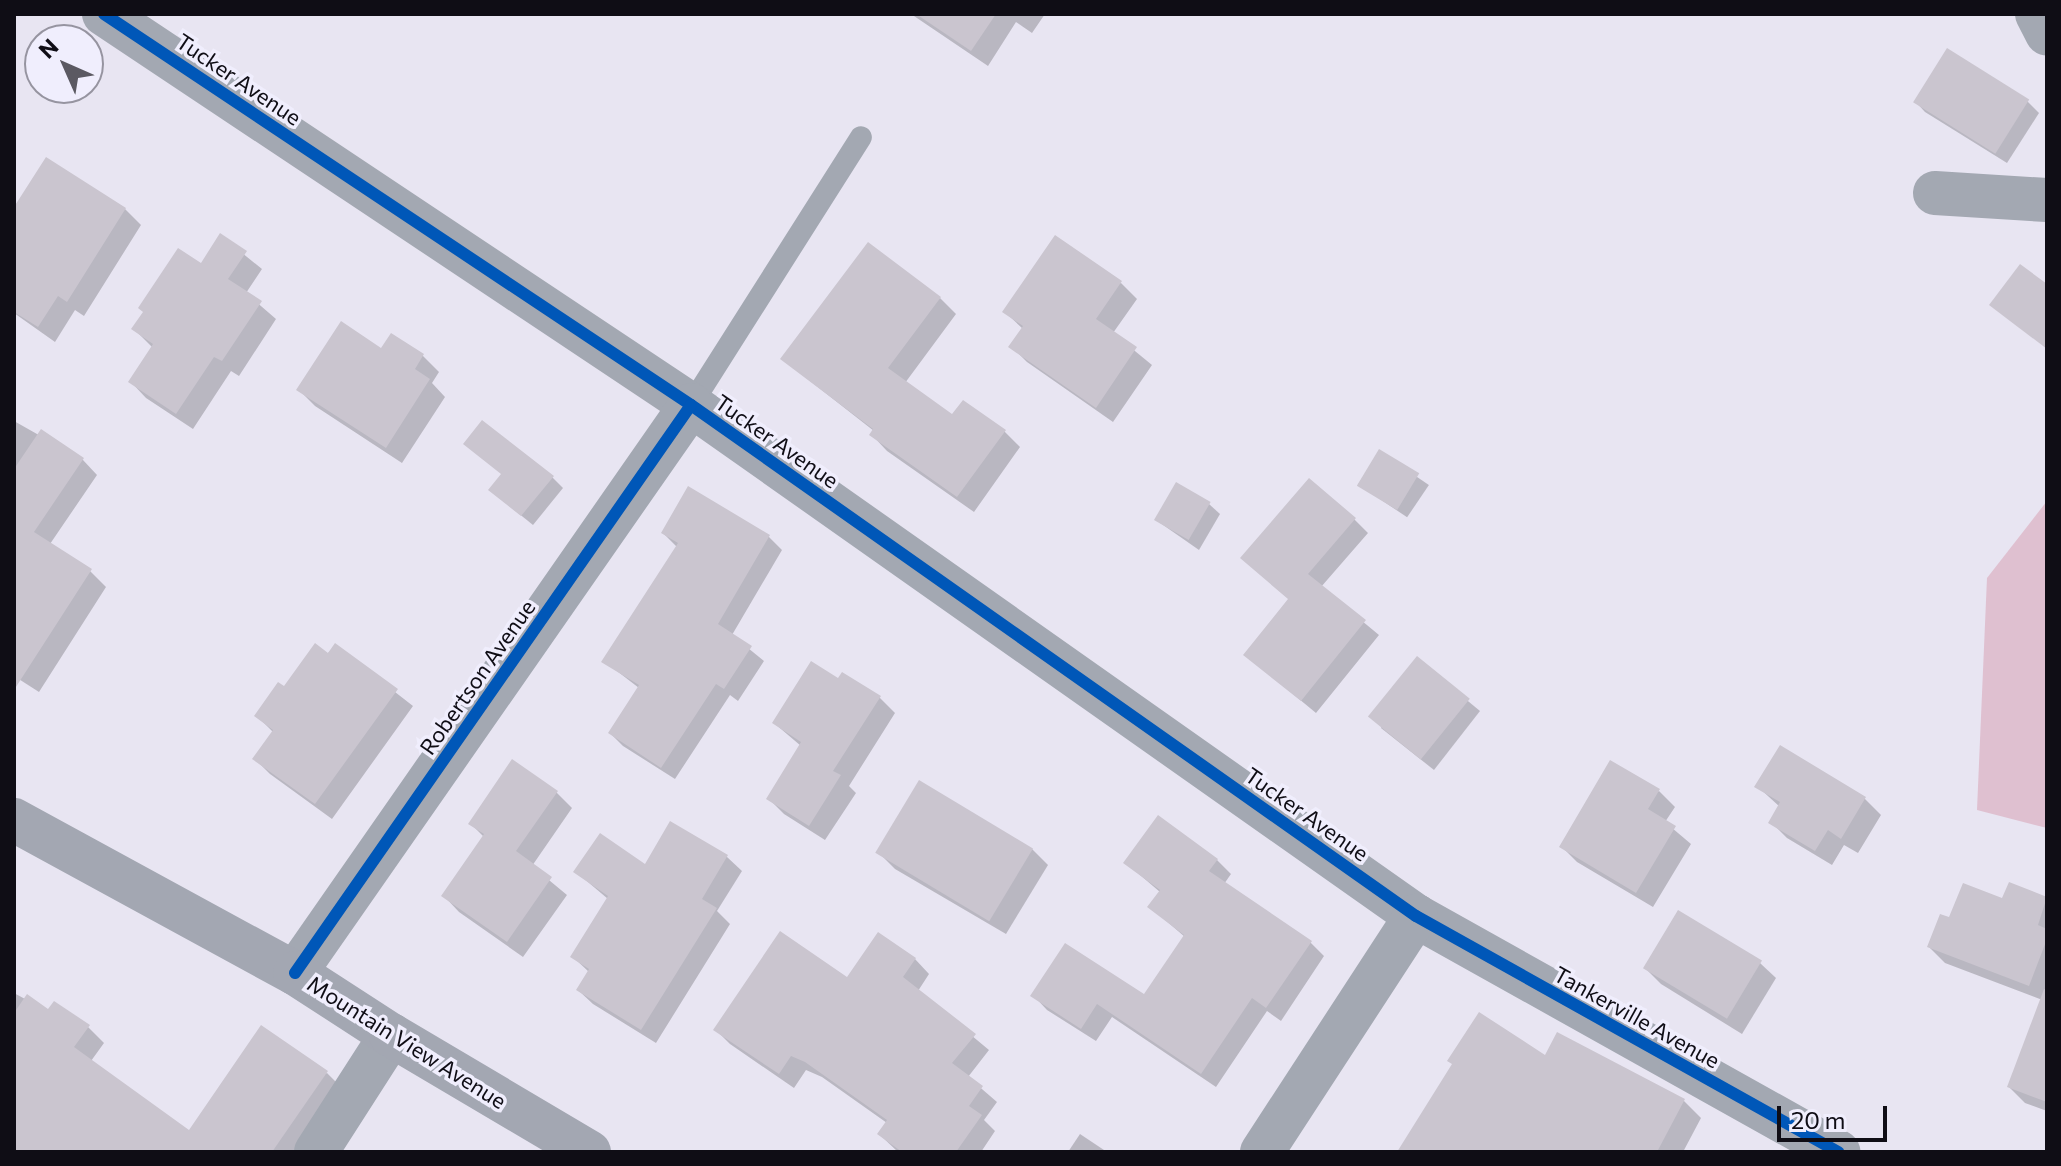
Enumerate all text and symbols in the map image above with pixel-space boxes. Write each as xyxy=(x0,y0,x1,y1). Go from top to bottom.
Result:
north arrow xyxy=(24,24,104,104)
street label: Tucker Avenue xyxy=(172,28,306,130)
text: N xyxy=(33,33,63,63)
street label: Tucker Avenue xyxy=(710,389,844,493)
street label: Robertson Avenue xyxy=(414,595,540,759)
street label: Tucker Avenue xyxy=(1240,762,1374,866)
street label: Tankerville Avenue xyxy=(1550,961,1724,1073)
street label: Mountain View Avenue xyxy=(303,970,511,1114)
scale bar xyxy=(1781,1090,1891,1140)
text: 20 m xyxy=(1791,1105,1845,1134)

